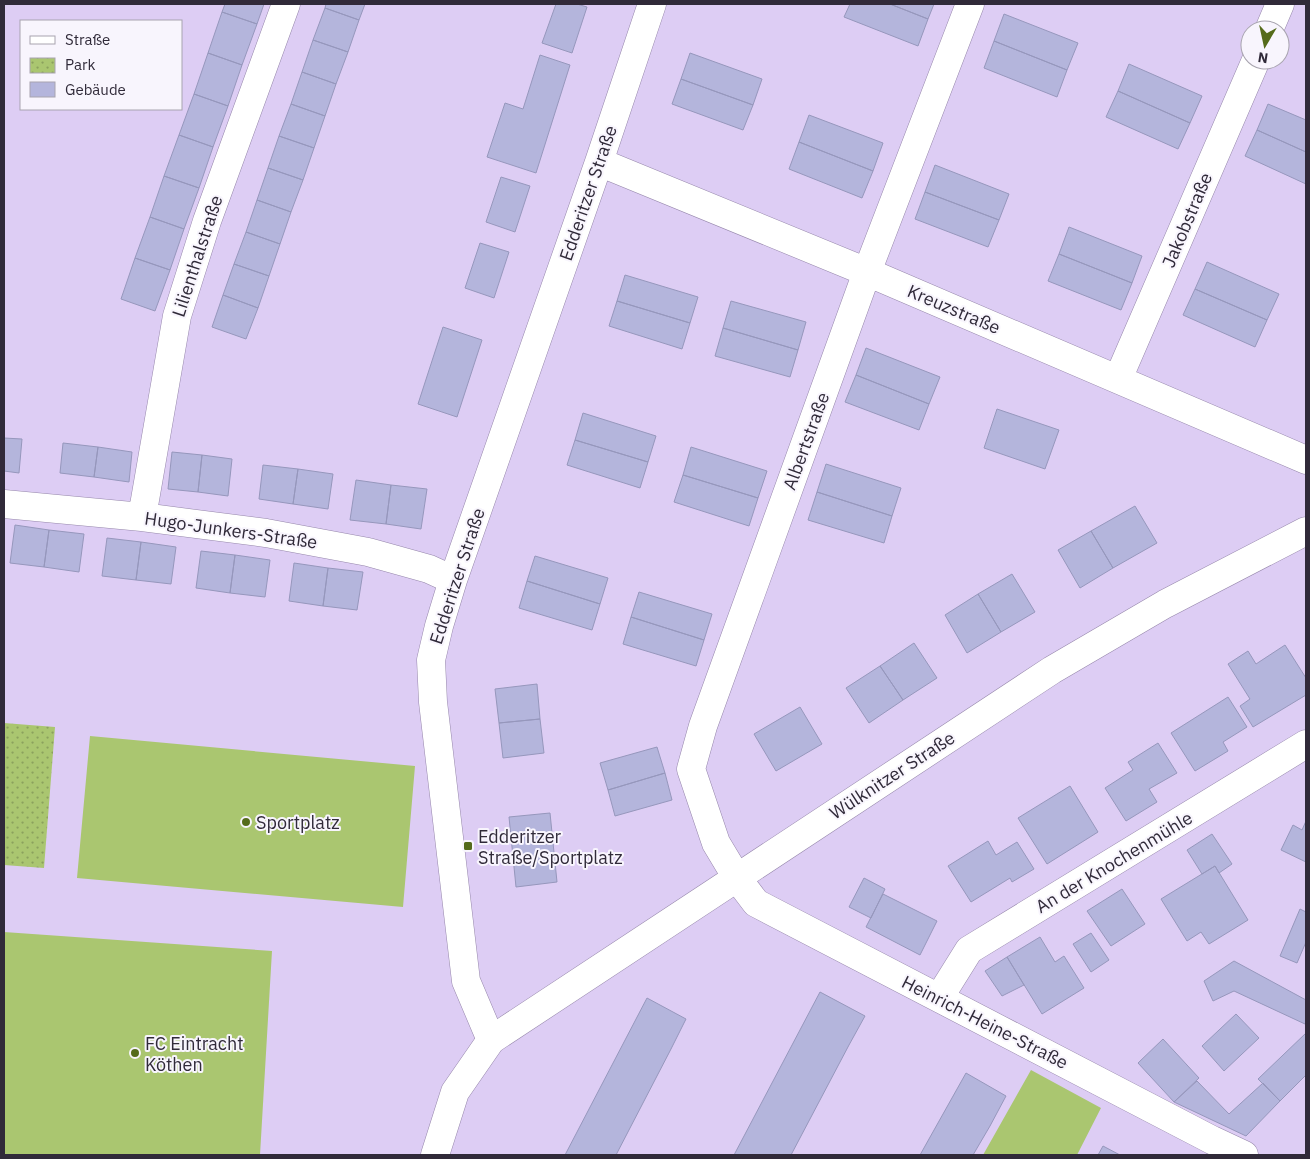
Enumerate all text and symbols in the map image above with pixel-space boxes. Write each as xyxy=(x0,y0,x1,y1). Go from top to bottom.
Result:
legend xyxy=(20,20,182,110)
north arrow xyxy=(1240,20,1290,70)
text: Straße xyxy=(65,30,110,49)
text: N xyxy=(1257,48,1269,68)
text: Park xyxy=(65,55,95,74)
text: Gebäude xyxy=(65,80,126,99)
street label: Edderitzer Straße xyxy=(554,122,622,264)
street label: Jakobstraße xyxy=(1157,169,1217,271)
street label: Lilienthalstraße xyxy=(167,192,228,320)
street label: Kreuzstraße xyxy=(904,279,1004,339)
street label: Albertstraße xyxy=(778,389,834,493)
street label: Edderitzer Straße xyxy=(424,505,490,647)
street label: Hugo-Junkers-Straße xyxy=(143,506,319,554)
street label: Wülknitzer Straße xyxy=(825,726,959,824)
street label: An der Knochenmühle xyxy=(1031,806,1197,918)
place label: Sportplatz xyxy=(256,811,340,834)
marker: Sportplatz xyxy=(240,816,252,828)
place label: Edderitzer Straße/Sportplatz xyxy=(478,825,623,869)
marker: Edderitzer Straße/Sportplatz xyxy=(462,840,474,852)
street label: Heinrich-Heine-Straße xyxy=(898,970,1072,1074)
place label: FC Eintracht Köthen xyxy=(145,1032,243,1076)
marker: FC Eintracht Köthen xyxy=(129,1047,141,1059)

